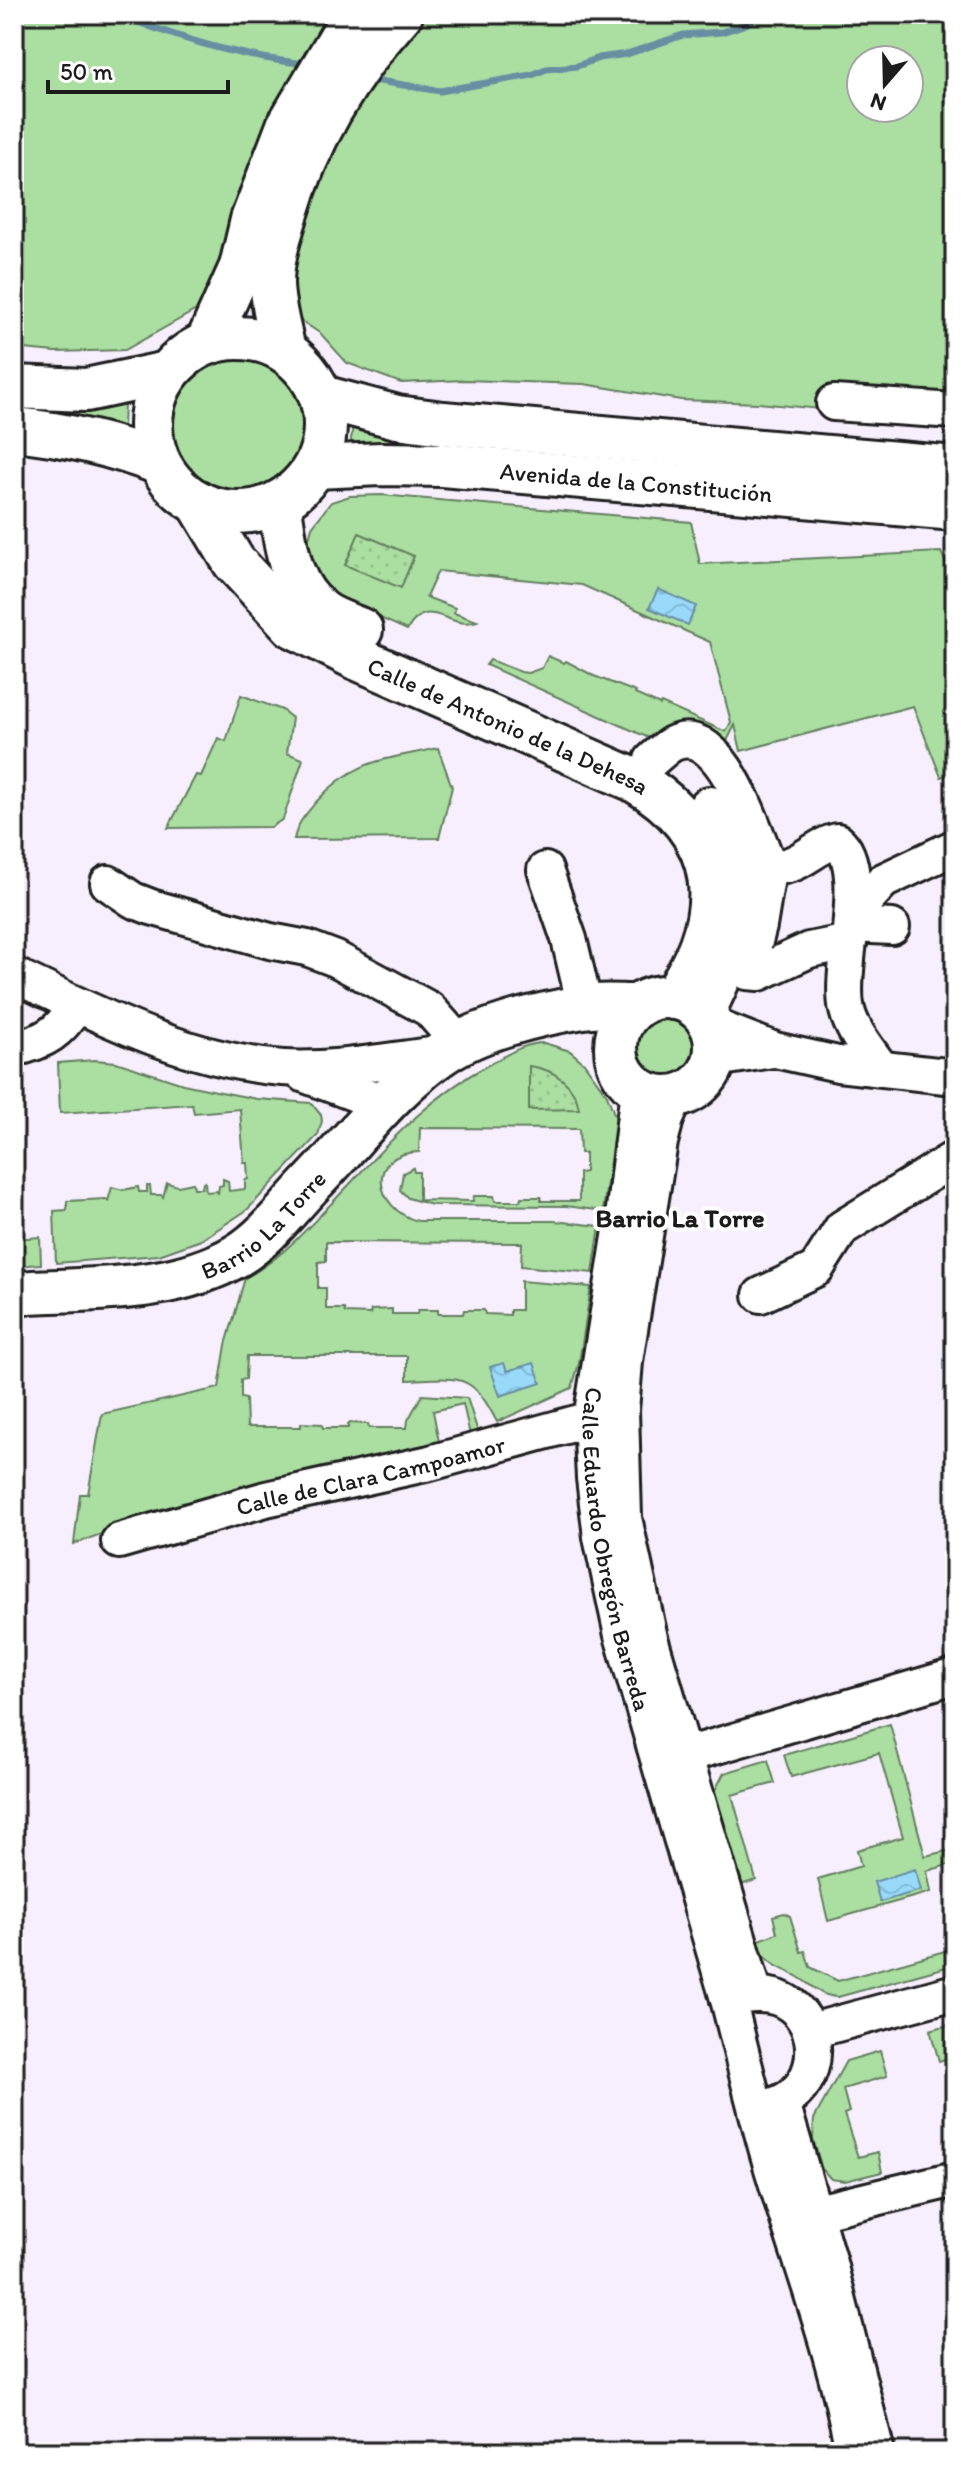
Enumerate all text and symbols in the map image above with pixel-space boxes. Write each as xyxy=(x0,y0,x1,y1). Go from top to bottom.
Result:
scale bar xyxy=(48,44,228,94)
north arrow xyxy=(845,44,925,124)
text: 50 m xyxy=(60,57,113,86)
text: N xyxy=(867,87,890,118)
street label: Avenida de la Constitución xyxy=(499,456,774,508)
street label: Calle de Antonio de la Dehesa xyxy=(363,650,655,800)
street label: Barrio La Torre xyxy=(197,1164,331,1285)
district label: Barrio La Torre xyxy=(595,1202,765,1234)
street label: Calle Eduardo Obregón Barreda xyxy=(576,1385,658,1715)
street label: Calle de Clara Campoamor xyxy=(233,1429,508,1521)

